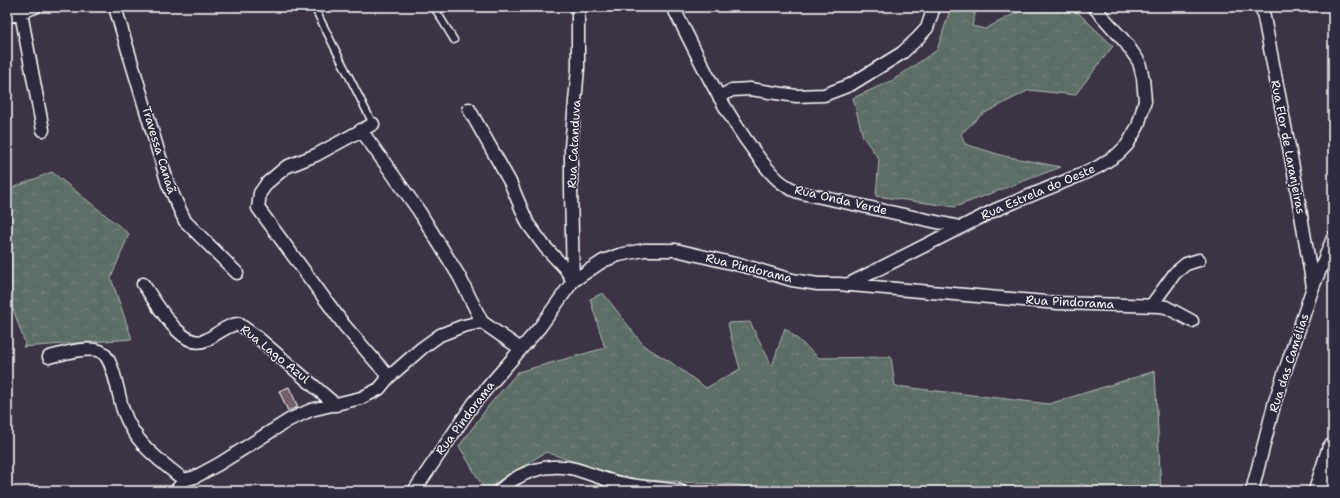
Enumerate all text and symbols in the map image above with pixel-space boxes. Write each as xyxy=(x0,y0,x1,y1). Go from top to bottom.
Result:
street label: Rua Flor de Laranjeiras xyxy=(1267,79,1309,215)
street label: Rua Catanduva xyxy=(564,99,584,189)
street label: Travessa Canaã xyxy=(138,104,180,196)
street label: Rua Estrela do Oeste xyxy=(978,161,1098,223)
street label: Rua Onda Verde xyxy=(793,182,889,218)
street label: Rua Pindorama xyxy=(704,250,794,287)
street label: Rua Pindorama xyxy=(1025,292,1115,312)
street label: Rua das Camélias xyxy=(1265,311,1313,415)
street label: Rua Lago Azul xyxy=(237,321,313,387)
street label: Rua Pindorama xyxy=(432,377,498,458)

